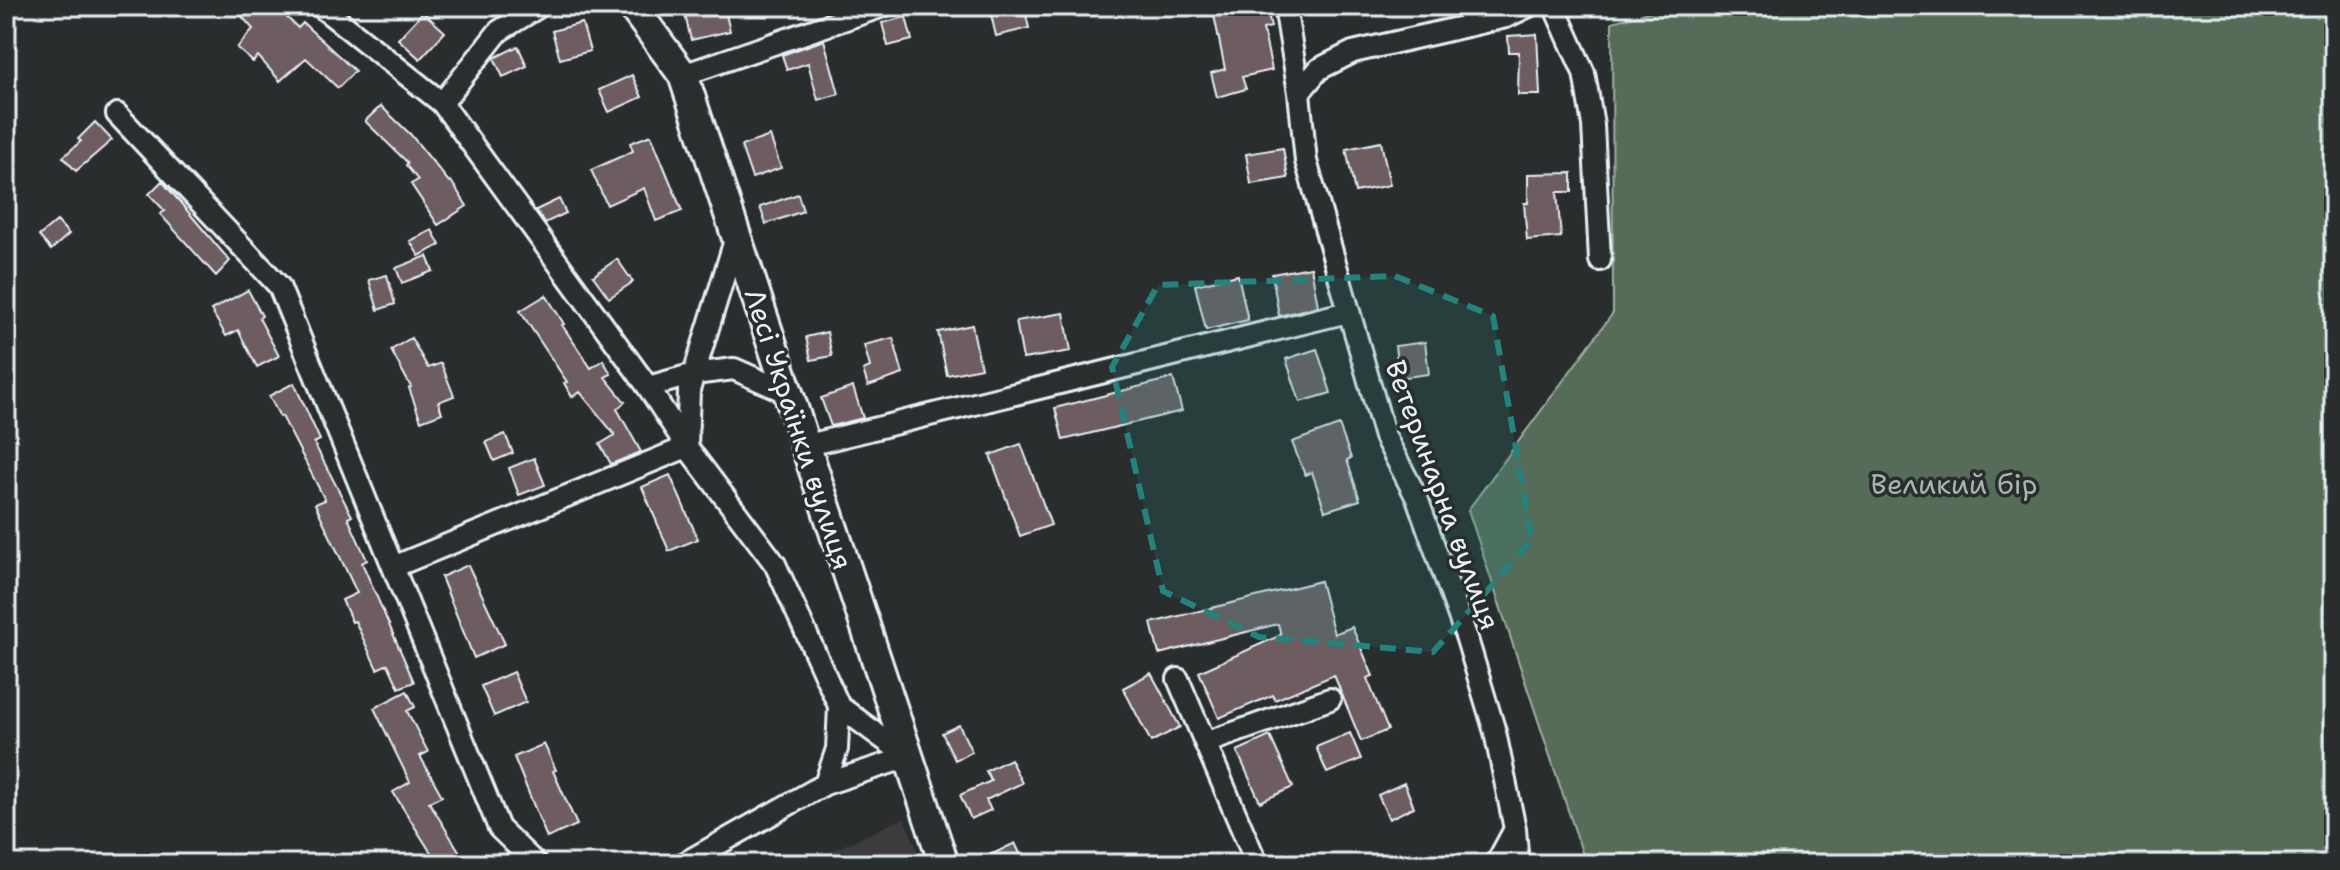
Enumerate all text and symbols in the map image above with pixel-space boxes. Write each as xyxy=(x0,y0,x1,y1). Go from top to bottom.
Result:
street label: Лесі Українки вулиця xyxy=(736,284,862,574)
street label: Ветеринарна вулиця xyxy=(1377,355,1509,635)
park label: Великий бір xyxy=(1871,465,2037,503)

